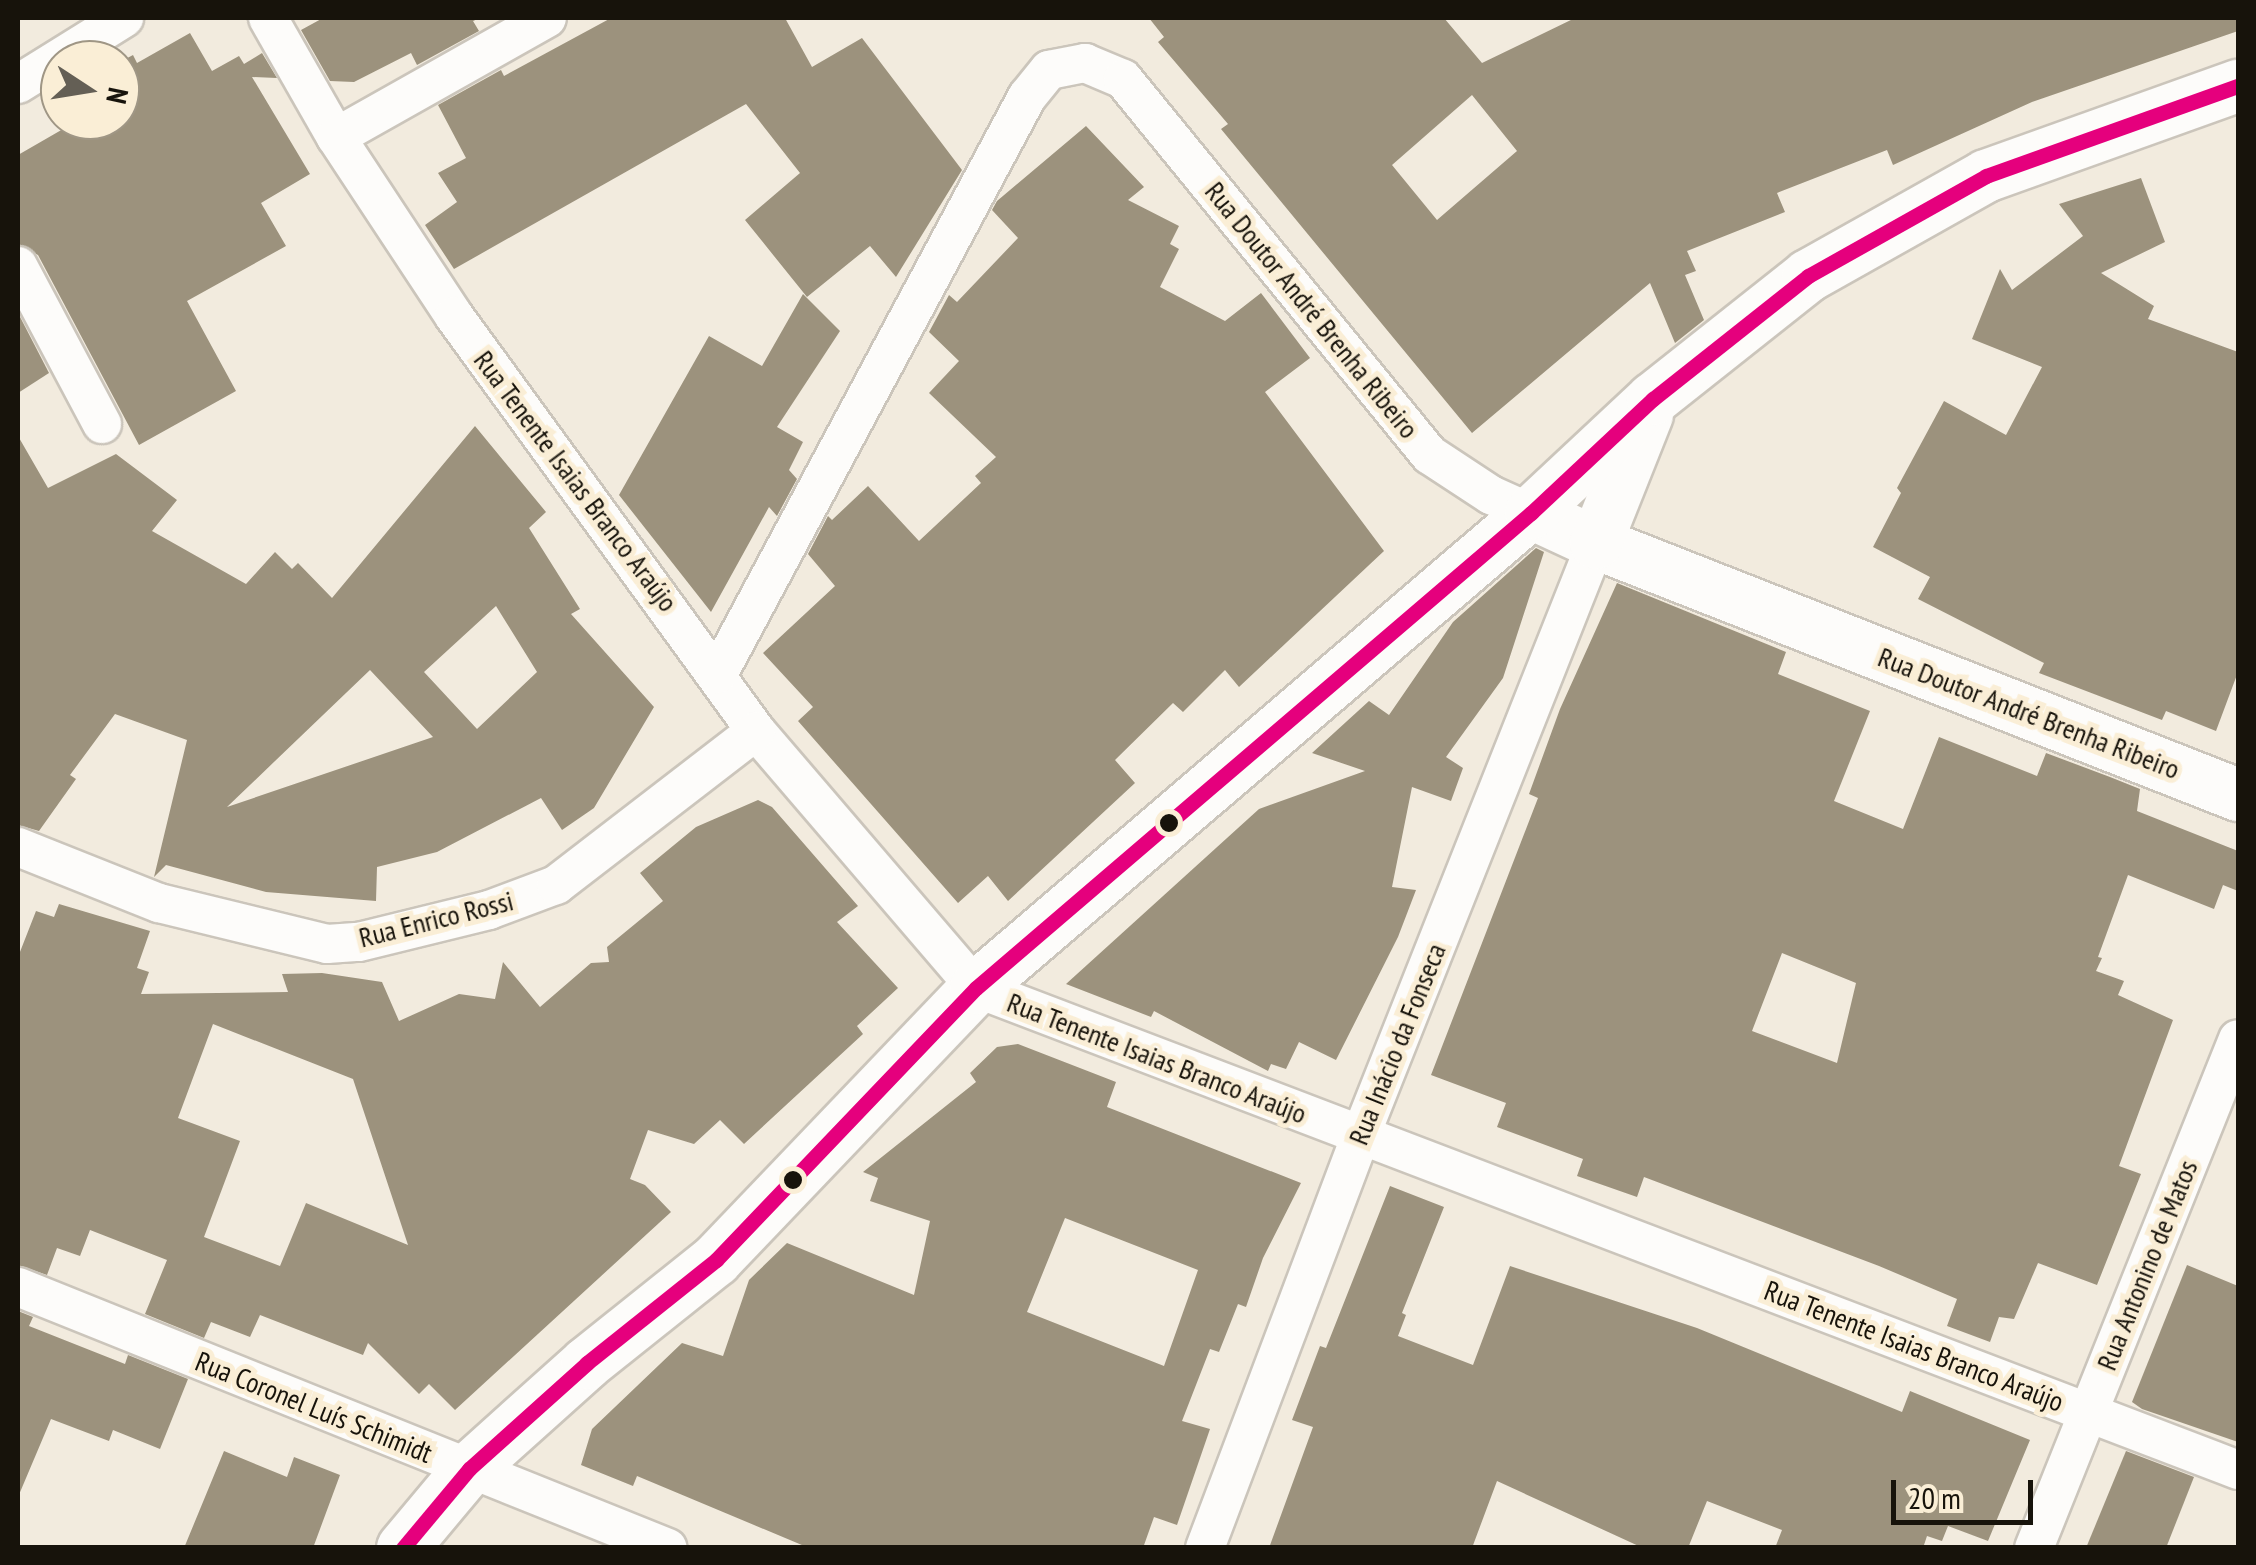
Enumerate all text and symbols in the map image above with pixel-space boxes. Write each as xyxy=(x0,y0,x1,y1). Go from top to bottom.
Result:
north arrow xyxy=(40,40,140,140)
text: N xyxy=(98,85,138,107)
street label: Rua Doutor André Brenha Ribeiro xyxy=(1198,175,1426,445)
street label: Rua Tenente Isaias Branco Araújo xyxy=(467,343,685,619)
street label: Rua Doutor André Brenha Ribeiro xyxy=(1873,640,2185,786)
unlabelled marker xyxy=(1159,813,1179,833)
street label: Rua Enrico Rossi xyxy=(355,884,517,954)
street label: Rua Inácio da Fonseca xyxy=(1341,938,1453,1150)
street label: Rua Tenente Isaias Branco Araújo xyxy=(1002,985,1312,1131)
street label: Rua Antonino de Matos xyxy=(2089,1155,2205,1375)
unlabelled marker xyxy=(783,1170,803,1190)
street label: Rua Tenente Isaias Branco Araújo xyxy=(1759,1273,2069,1419)
street label: Rua Coronel Luís Schimidt xyxy=(191,1344,437,1470)
scale bar xyxy=(1896,1460,2038,1522)
text: 20 m xyxy=(1908,1478,1961,1517)

